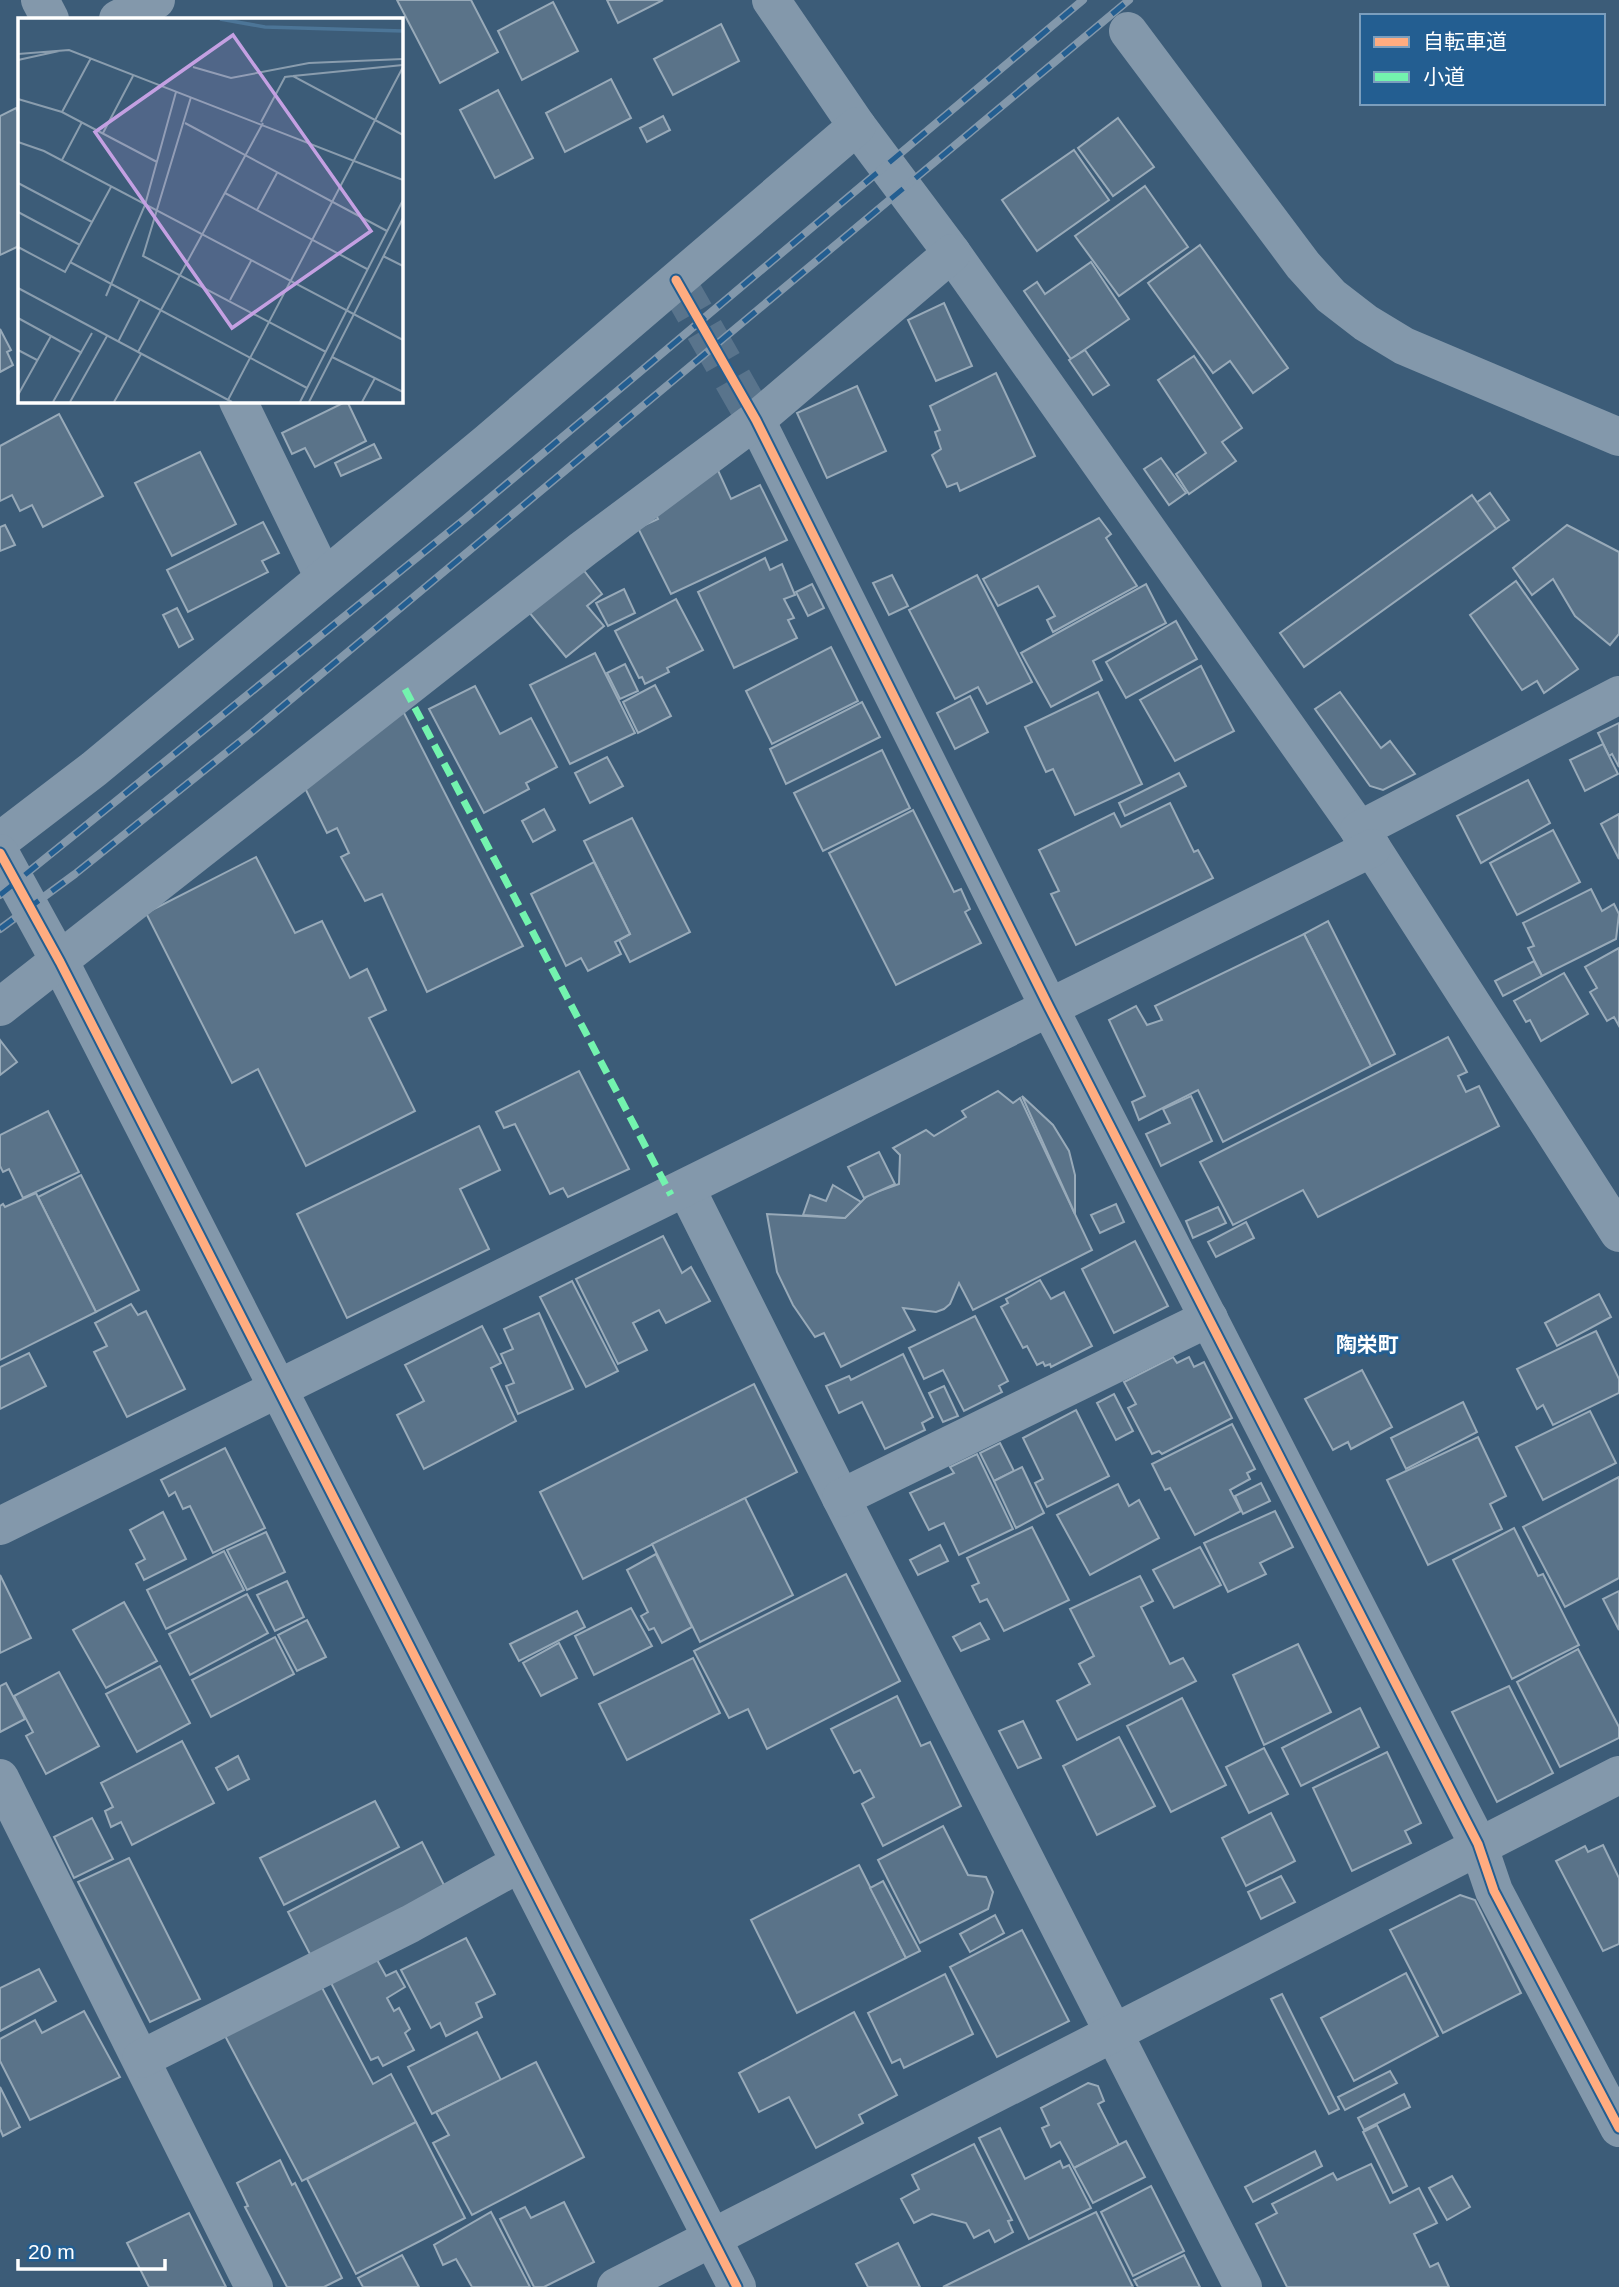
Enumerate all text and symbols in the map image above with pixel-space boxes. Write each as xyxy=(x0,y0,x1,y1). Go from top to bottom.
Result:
legend xyxy=(1360,14,1605,105)
inset map xyxy=(18,18,402,402)
text: 自転車道 xyxy=(1423,30,1507,53)
text: 小道 xyxy=(1423,65,1465,88)
district label: 陶栄町 xyxy=(1336,1333,1399,1356)
scale bar xyxy=(18,2228,164,2272)
text: 20 m xyxy=(28,2240,75,2263)

